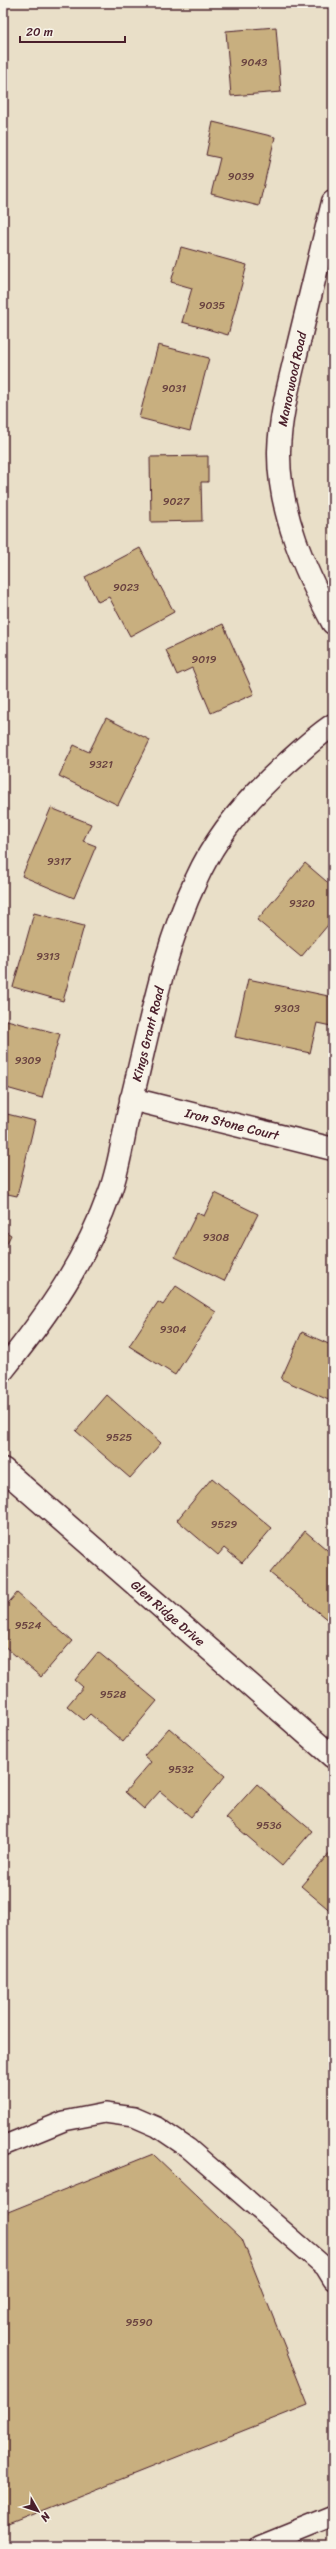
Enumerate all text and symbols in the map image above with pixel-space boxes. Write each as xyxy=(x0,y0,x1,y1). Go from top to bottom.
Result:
scale bar xyxy=(20,18,125,44)
text: 20 m xyxy=(26,21,53,43)
house number: 9043 xyxy=(241,53,267,72)
house number: 9039 xyxy=(228,167,254,186)
house number: 9035 xyxy=(199,296,226,315)
street label: Manorwood Road xyxy=(271,328,313,428)
house number: 9031 xyxy=(162,379,187,398)
house number: 9027 xyxy=(163,492,190,511)
house number: 9023 xyxy=(113,578,139,597)
house number: 9019 xyxy=(191,650,217,669)
house number: 9321 xyxy=(89,755,113,774)
house number: 9317 xyxy=(47,852,72,871)
house number: 9320 xyxy=(289,894,315,913)
house number: 9313 xyxy=(36,947,60,966)
street label: Kings Grant Road xyxy=(125,983,171,1084)
house number: 9303 xyxy=(274,999,300,1018)
house number: 9309 xyxy=(15,1051,41,1070)
street label: Iron Stone Court xyxy=(181,1101,282,1147)
house number: 9308 xyxy=(203,1228,230,1247)
house number: 9304 xyxy=(160,1320,186,1339)
house number: 9525 xyxy=(106,1428,133,1447)
house number: 9529 xyxy=(211,1515,238,1534)
street label: Glen Ridge Drive xyxy=(125,1574,211,1652)
house number: 9524 xyxy=(15,1616,41,1635)
house number: 9528 xyxy=(100,1685,127,1704)
house number: 9532 xyxy=(168,1760,195,1779)
house number: 9536 xyxy=(256,1816,282,1835)
house number: 9590 xyxy=(125,2313,153,2332)
north arrow xyxy=(18,2491,58,2531)
text: N xyxy=(35,2507,56,2526)

